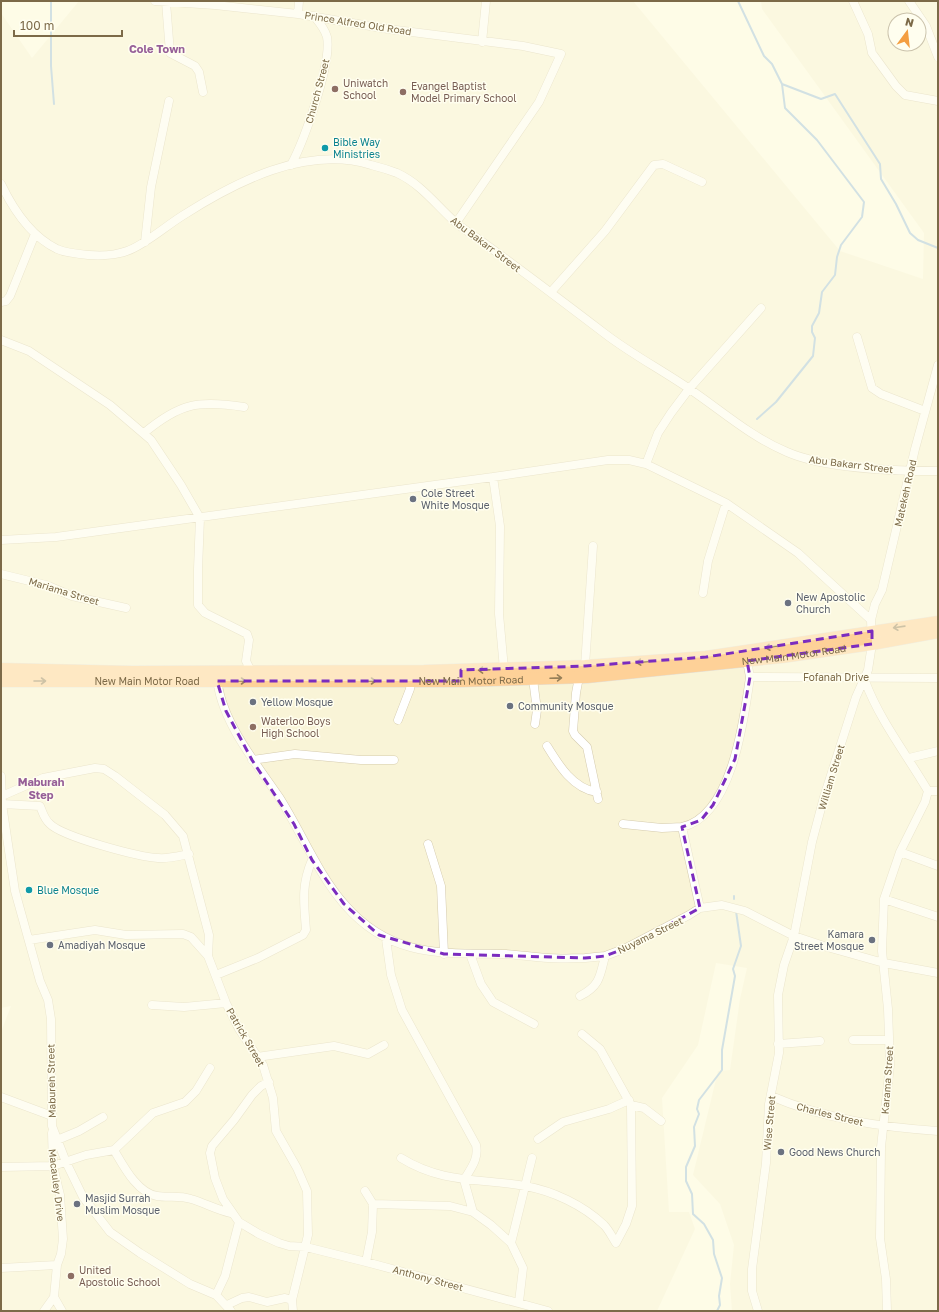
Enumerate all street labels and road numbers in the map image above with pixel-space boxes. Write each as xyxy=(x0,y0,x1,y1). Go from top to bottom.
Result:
street label: Prince Alfred Old Road xyxy=(304,9,412,37)
street label: Church Street xyxy=(303,57,331,125)
street label: Abu Bakarr Street xyxy=(449,214,523,274)
street label: Abu Bakarr Street xyxy=(808,453,894,475)
street label: Matekeh Road xyxy=(891,458,919,528)
street label: Mariama Street xyxy=(27,575,101,607)
street label: New Main Motor Road xyxy=(741,642,847,667)
street label: Fofanah Drive xyxy=(803,671,869,683)
street label: New Main Motor Road xyxy=(418,673,524,687)
street label: New Main Motor Road xyxy=(94,675,200,687)
street label: William Street xyxy=(815,743,847,811)
street label: Nuyama Street xyxy=(615,914,685,956)
street label: Patrick Street xyxy=(224,1006,268,1068)
street label: Mabureh Street xyxy=(44,1044,58,1118)
street label: Karama Street xyxy=(879,1045,895,1115)
street label: Wise Street xyxy=(761,1095,777,1151)
street label: Charles Street xyxy=(795,1100,865,1128)
street label: Macauley Drive xyxy=(47,1148,67,1222)
street label: Anthony Street xyxy=(391,1263,465,1293)

